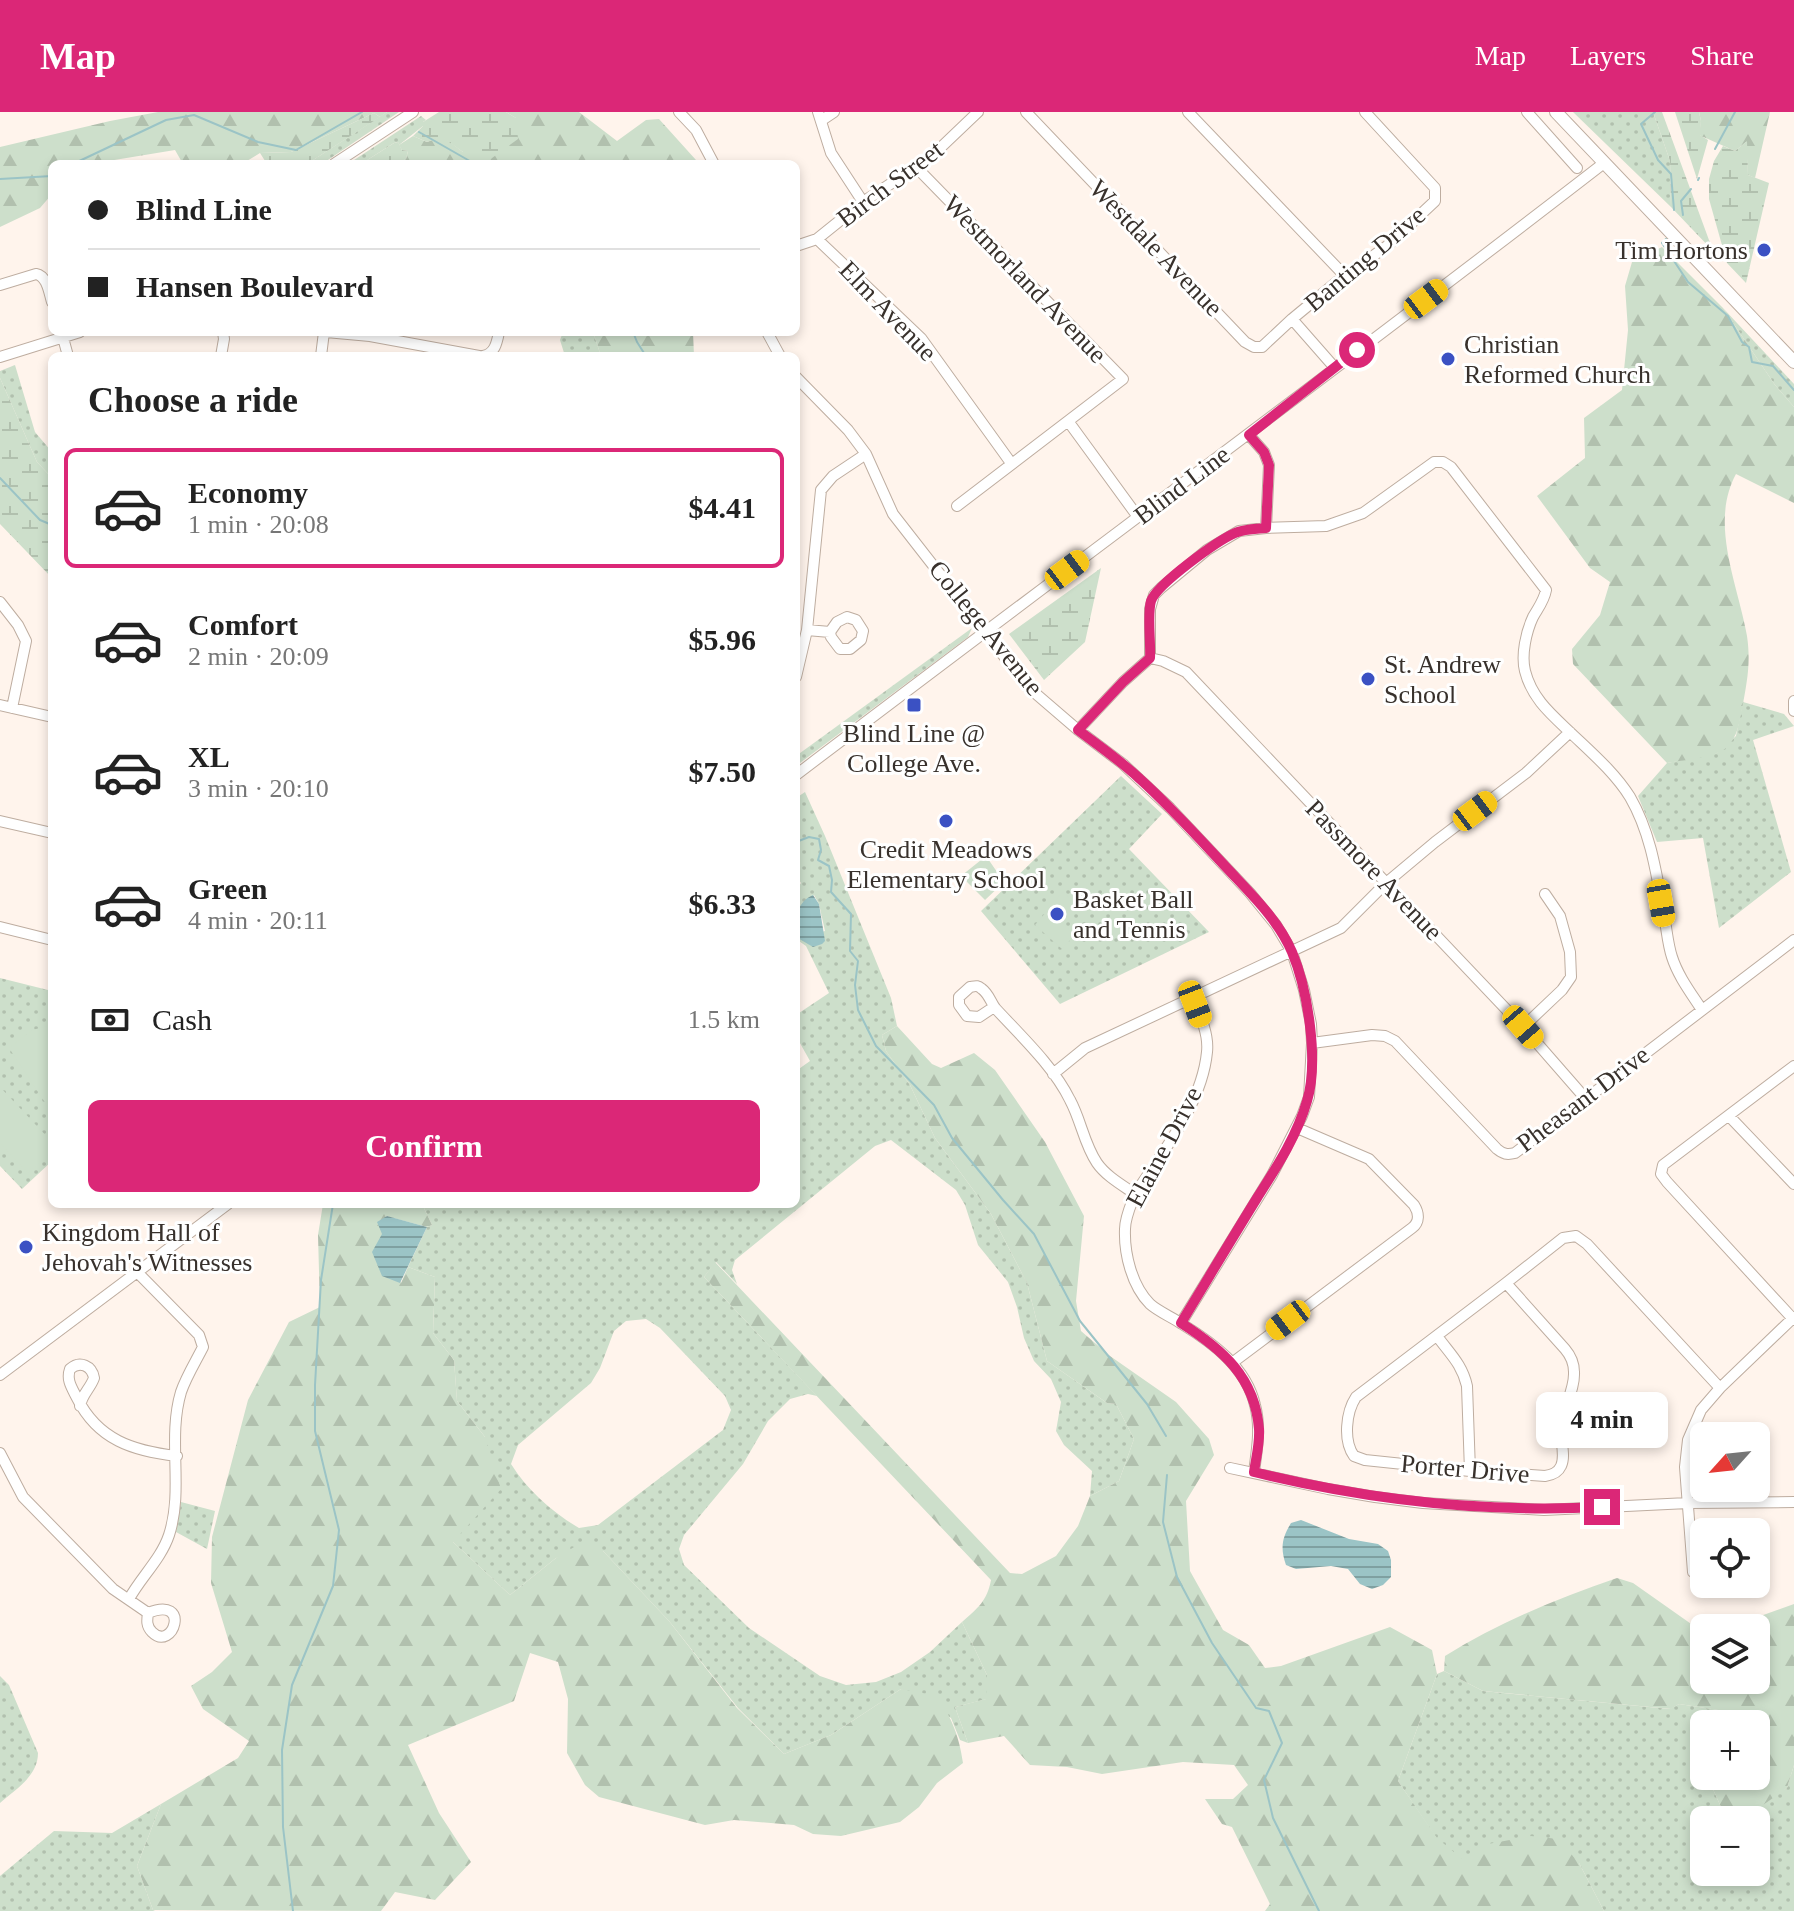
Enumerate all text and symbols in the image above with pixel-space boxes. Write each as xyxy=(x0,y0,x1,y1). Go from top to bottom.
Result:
text: Map xyxy=(40,35,116,77)
text: Map xyxy=(1475,40,1526,71)
text: Layers xyxy=(1570,40,1646,71)
text: Share xyxy=(1690,40,1754,71)
street label: Birch Street xyxy=(831,134,949,233)
street label: Westdale Avenue xyxy=(1084,174,1228,322)
street label: Westmorland Avenue xyxy=(937,189,1113,369)
text: Blind Line xyxy=(136,193,272,226)
street label: Banting Drive xyxy=(1299,200,1431,318)
place label: Tim Hortons xyxy=(1615,236,1748,265)
marker: Tim Hortons xyxy=(1755,241,1773,259)
street label: Elm Avenue xyxy=(833,255,943,367)
text: Hansen Boulevard xyxy=(136,270,374,303)
car xyxy=(1400,275,1452,323)
place label: Christian Reformed Church xyxy=(1464,330,1651,389)
route start xyxy=(1339,332,1375,368)
marker: Christian Reformed Church xyxy=(1439,350,1457,368)
text: Choose a ride xyxy=(88,380,298,420)
street label: Blind Line xyxy=(1129,440,1235,530)
icon: car xyxy=(92,472,164,544)
text: Economy xyxy=(188,476,308,509)
text: $4.41 xyxy=(689,491,756,524)
text: 1 min · 20:08 xyxy=(188,510,329,539)
car xyxy=(1041,546,1093,594)
street label: College Avenue xyxy=(923,555,1049,701)
icon: car xyxy=(92,604,164,676)
text: Comfort xyxy=(188,608,298,641)
text: $5.96 xyxy=(689,623,756,656)
text: 2 min · 20:09 xyxy=(188,642,329,671)
place label: St. Andrew School xyxy=(1384,650,1501,709)
marker: St. Andrew School xyxy=(1359,670,1377,688)
marker: Blind Line @ College Ave. xyxy=(905,696,923,714)
place label: Blind Line @ College Ave. xyxy=(843,719,985,778)
icon: car xyxy=(92,736,164,808)
text: XL xyxy=(188,740,230,773)
text: $7.50 xyxy=(689,755,756,788)
text: 3 min · 20:10 xyxy=(188,774,329,803)
car xyxy=(1449,787,1501,835)
street label: Passmore Avenue xyxy=(1300,794,1448,946)
marker: Credit Meadows Elementary School xyxy=(937,812,955,830)
place label: Credit Meadows Elementary School xyxy=(847,835,1045,894)
icon: car xyxy=(92,868,164,940)
text: Green xyxy=(188,872,267,905)
car xyxy=(1645,877,1677,929)
place label: Basket Ball and Tennis xyxy=(1073,885,1194,944)
text: $6.33 xyxy=(689,887,756,920)
marker: Basket Ball and Tennis xyxy=(1048,905,1066,923)
text: 4 min · 20:11 xyxy=(188,906,328,935)
car xyxy=(1175,977,1215,1031)
icon: cash xyxy=(88,998,132,1042)
car xyxy=(1498,1001,1548,1053)
text: Cash xyxy=(152,1003,212,1036)
text: 1.5 km xyxy=(688,1005,760,1034)
street label: Pheasant Drive xyxy=(1511,1040,1655,1158)
street label: Elaine Drive xyxy=(1120,1082,1208,1212)
button: Confirm xyxy=(88,1100,760,1192)
place label: Kingdom Hall of Jehovah's Witnesses xyxy=(42,1218,252,1277)
marker: Kingdom Hall of Jehovah's Witnesses xyxy=(17,1238,35,1256)
car xyxy=(1262,1296,1314,1344)
callout: 4 min xyxy=(1536,1391,1668,1447)
text: 4 min xyxy=(1571,1405,1633,1434)
north arrow xyxy=(1690,1422,1770,1502)
map controls xyxy=(1690,1422,1770,1886)
street label: Porter Drive xyxy=(1399,1449,1531,1489)
route end xyxy=(1584,1489,1620,1525)
button: locate xyxy=(1690,1518,1770,1598)
button: layers xyxy=(1690,1614,1770,1694)
button: + xyxy=(1690,1710,1770,1790)
button: − xyxy=(1690,1806,1770,1886)

